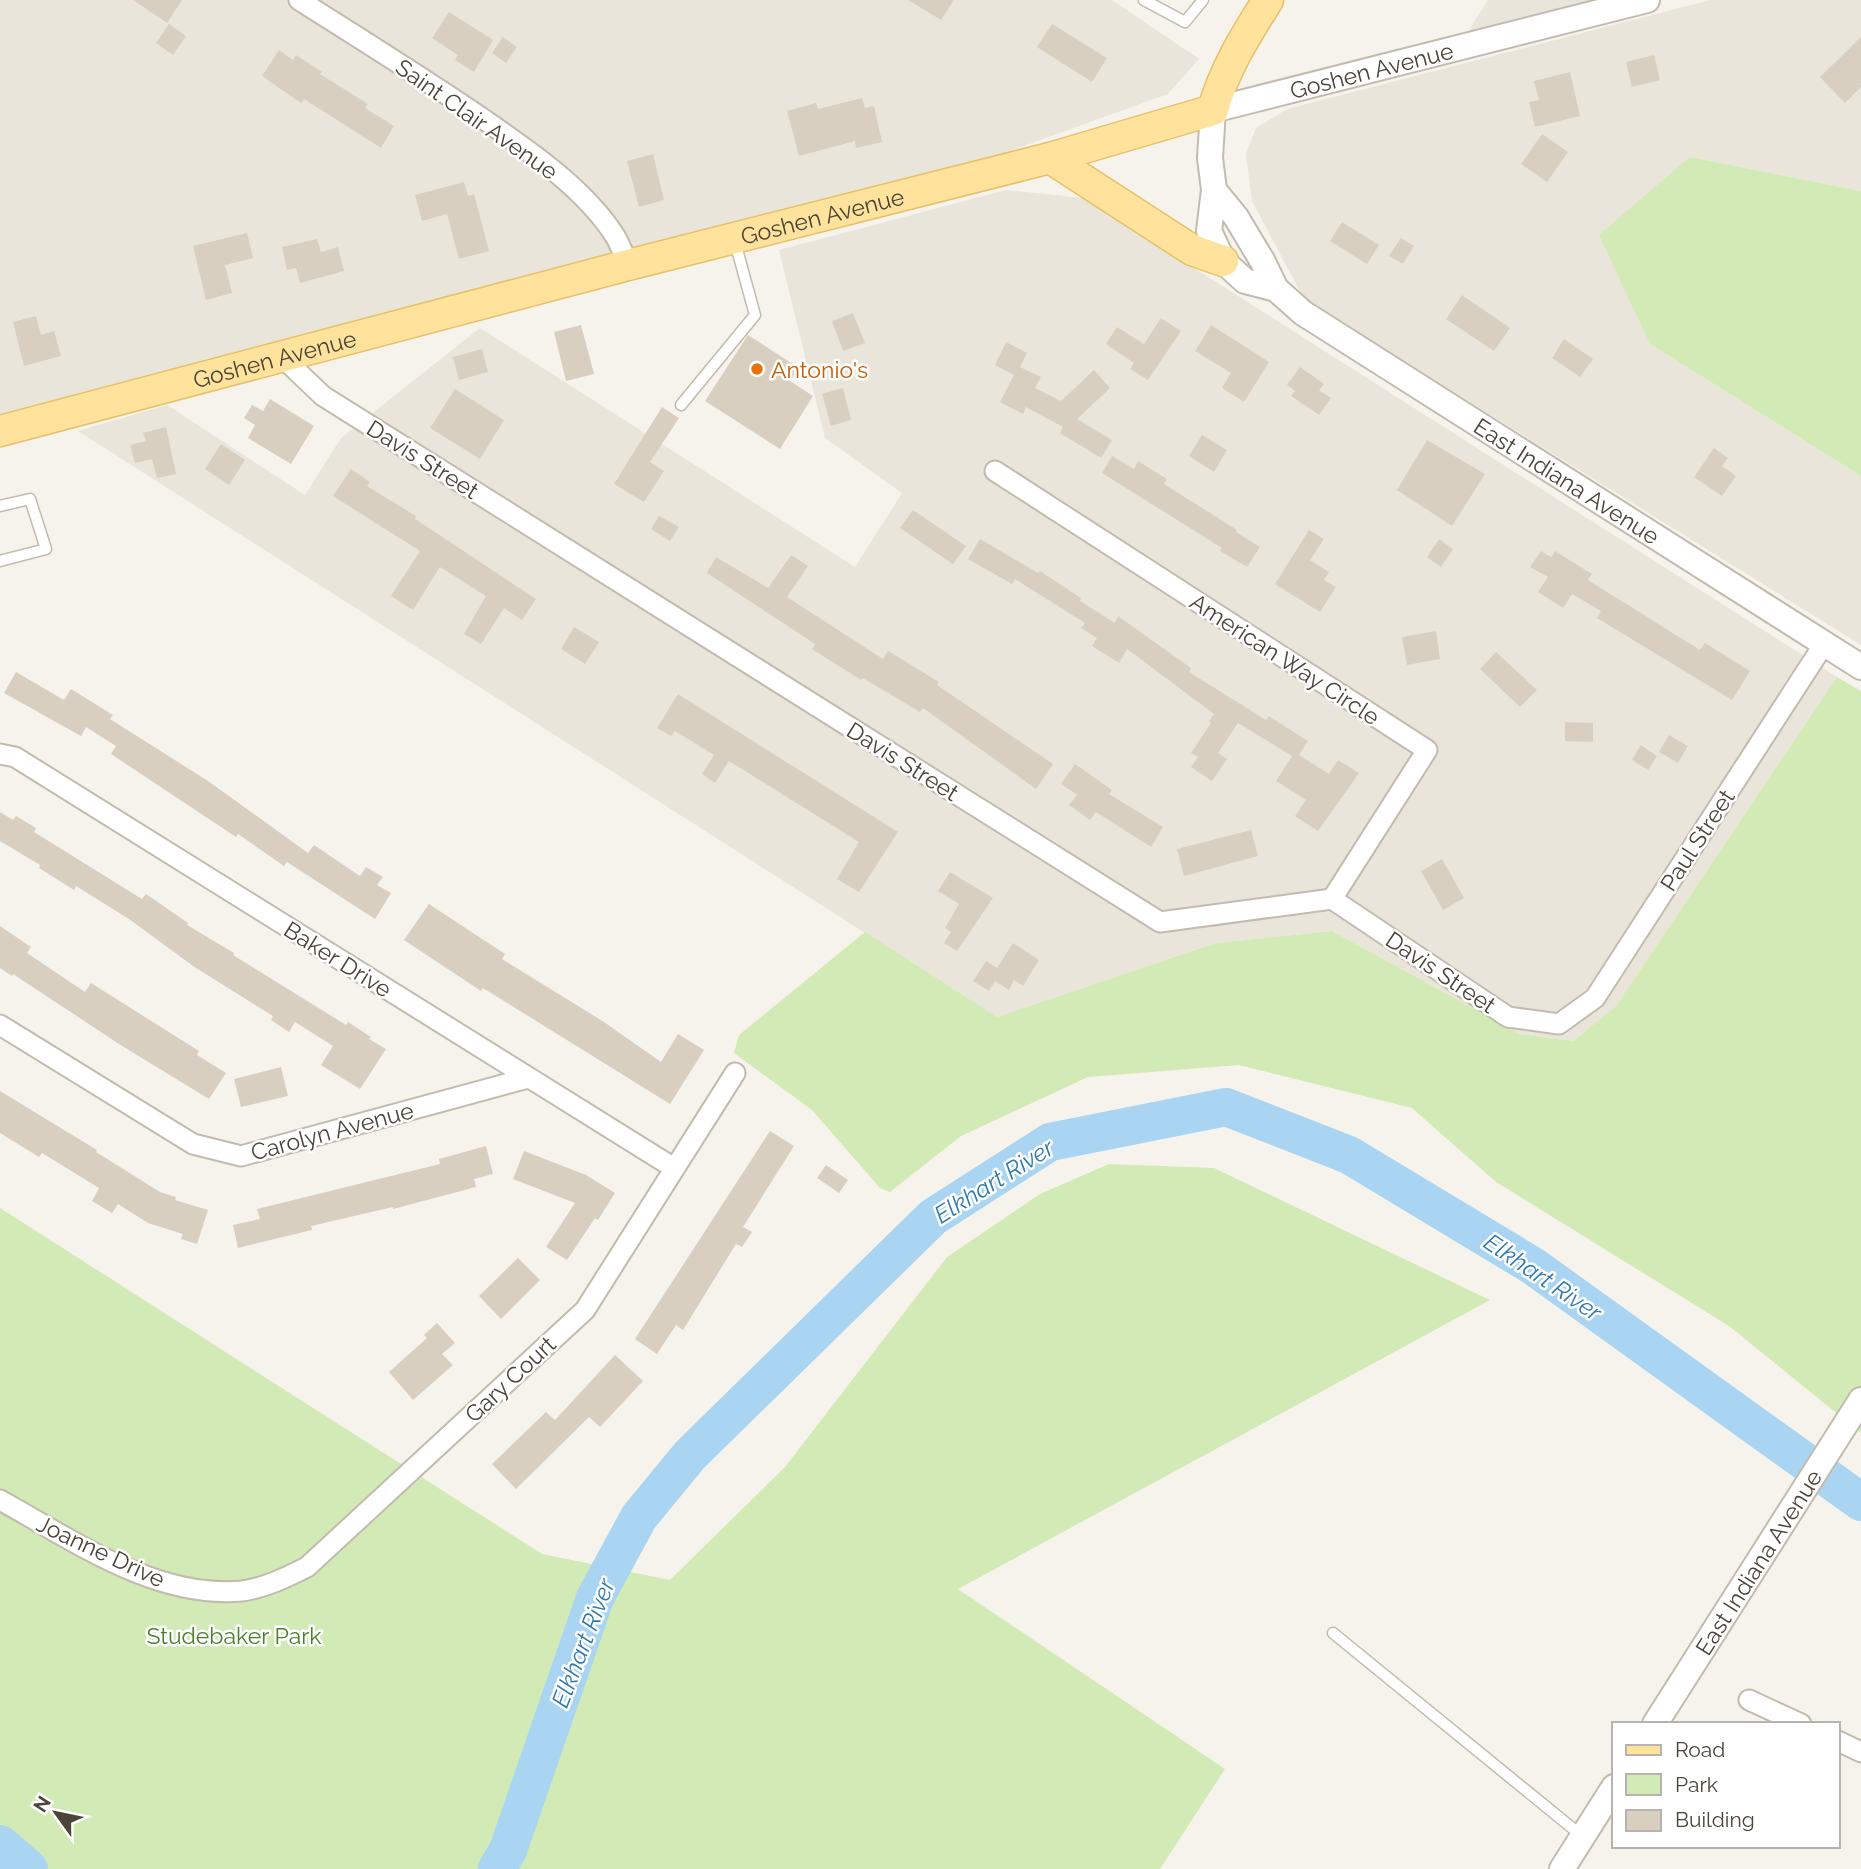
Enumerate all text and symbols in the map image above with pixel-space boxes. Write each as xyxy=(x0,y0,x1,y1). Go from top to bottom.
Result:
street label: Goshen Avenue xyxy=(1287,36,1456,104)
street label: Saint Clair Avenue xyxy=(391,53,563,185)
street label: Goshen Avenue xyxy=(738,182,907,249)
street label: Goshen Avenue xyxy=(190,324,359,393)
place label: Antonio's xyxy=(771,356,868,383)
marker: Antonio's xyxy=(749,361,765,377)
street label: East Indiana Avenue xyxy=(1469,412,1665,549)
street label: Davis Street xyxy=(362,414,484,504)
street label: American Way Circle xyxy=(1185,588,1385,730)
street label: Davis Street xyxy=(842,716,964,806)
street label: Paul Street xyxy=(1654,784,1740,896)
street label: Baker Drive xyxy=(279,915,397,1003)
street label: Davis Street xyxy=(1381,925,1501,1019)
street label: Carolyn Avenue xyxy=(248,1096,416,1166)
water label: Elkhart River xyxy=(929,1132,1060,1229)
water label: Elkhart River xyxy=(1479,1227,1608,1327)
street label: Gary Court xyxy=(459,1330,561,1428)
street label: East Indiana Avenue xyxy=(1689,1464,1827,1660)
street label: Joanne Drive xyxy=(33,1510,169,1592)
water label: Elkhart River xyxy=(545,1574,621,1711)
park label: Studebaker Park xyxy=(146,1622,322,1649)
legend xyxy=(1612,1722,1840,1848)
text: Road xyxy=(1675,1737,1725,1762)
text: Park xyxy=(1675,1772,1718,1797)
north arrow xyxy=(21,1778,91,1848)
text: N xyxy=(29,1792,55,1816)
text: Building xyxy=(1675,1807,1755,1832)

